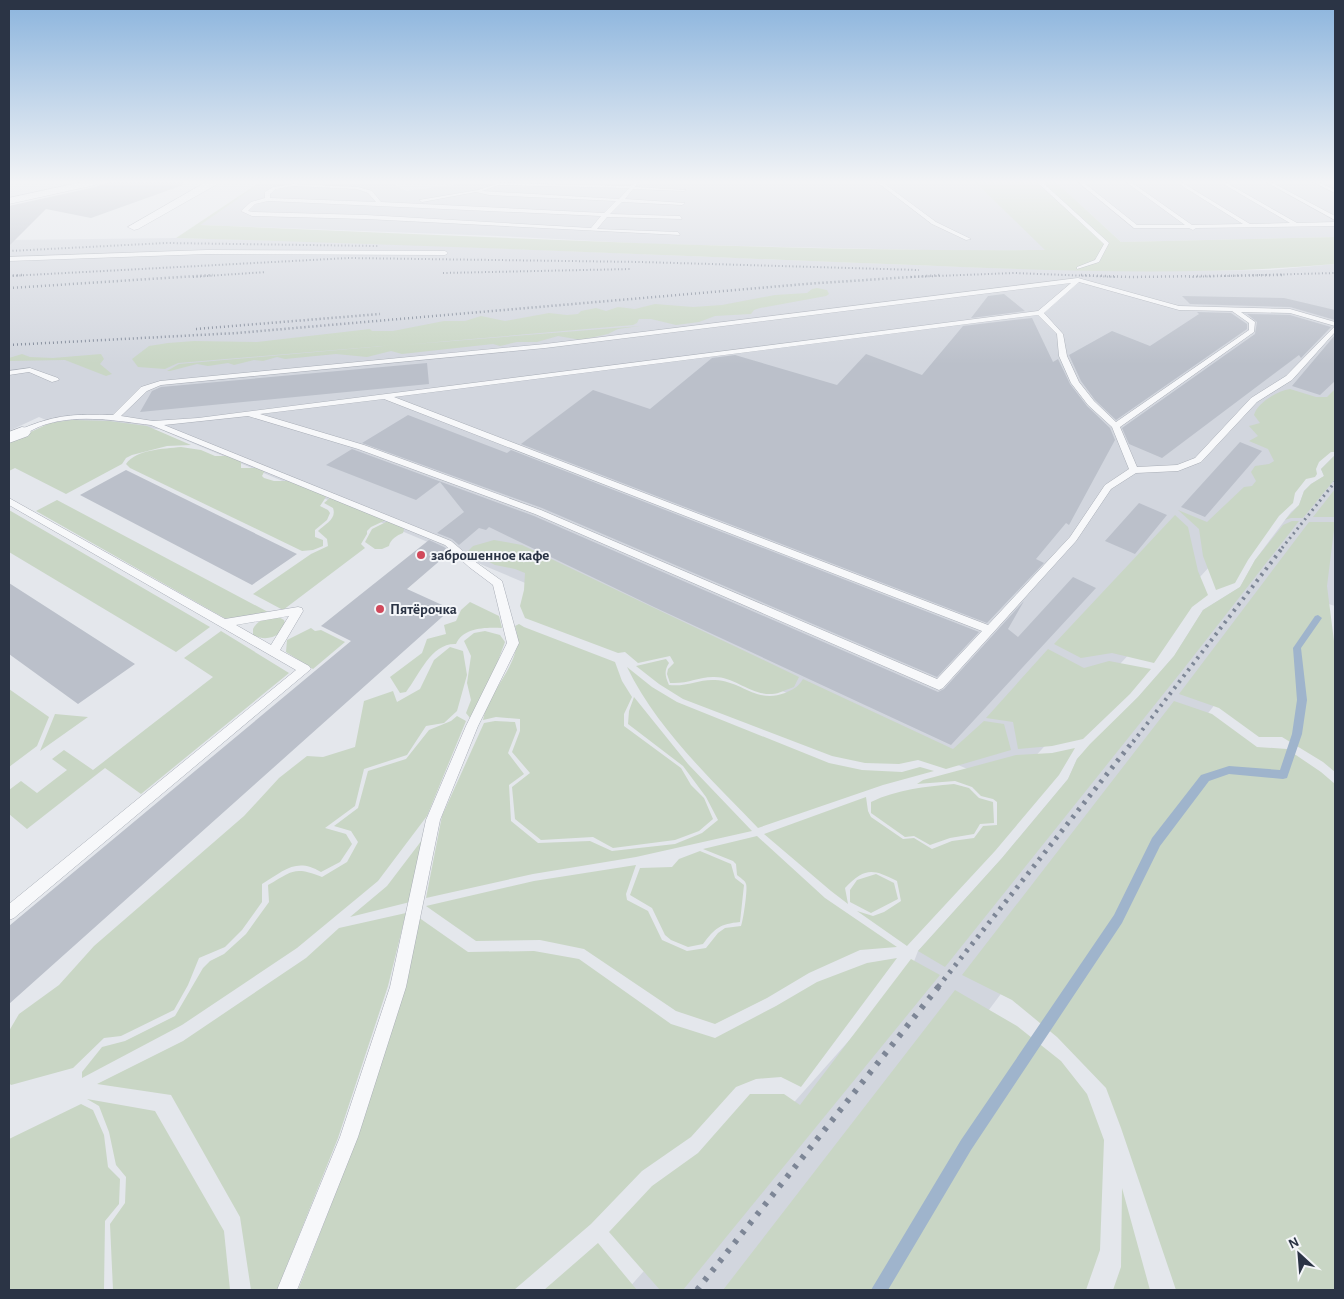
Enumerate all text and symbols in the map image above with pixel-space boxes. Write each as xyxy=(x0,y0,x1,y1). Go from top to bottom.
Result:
place label: заброшенное кафе xyxy=(431,548,549,563)
marker: заброшенное кафе xyxy=(415,549,427,561)
place label: Пятёрочка xyxy=(390,602,457,617)
marker: Пятёрочка xyxy=(374,603,386,615)
north arrow xyxy=(1274,1229,1324,1279)
text: N xyxy=(1286,1235,1301,1252)

